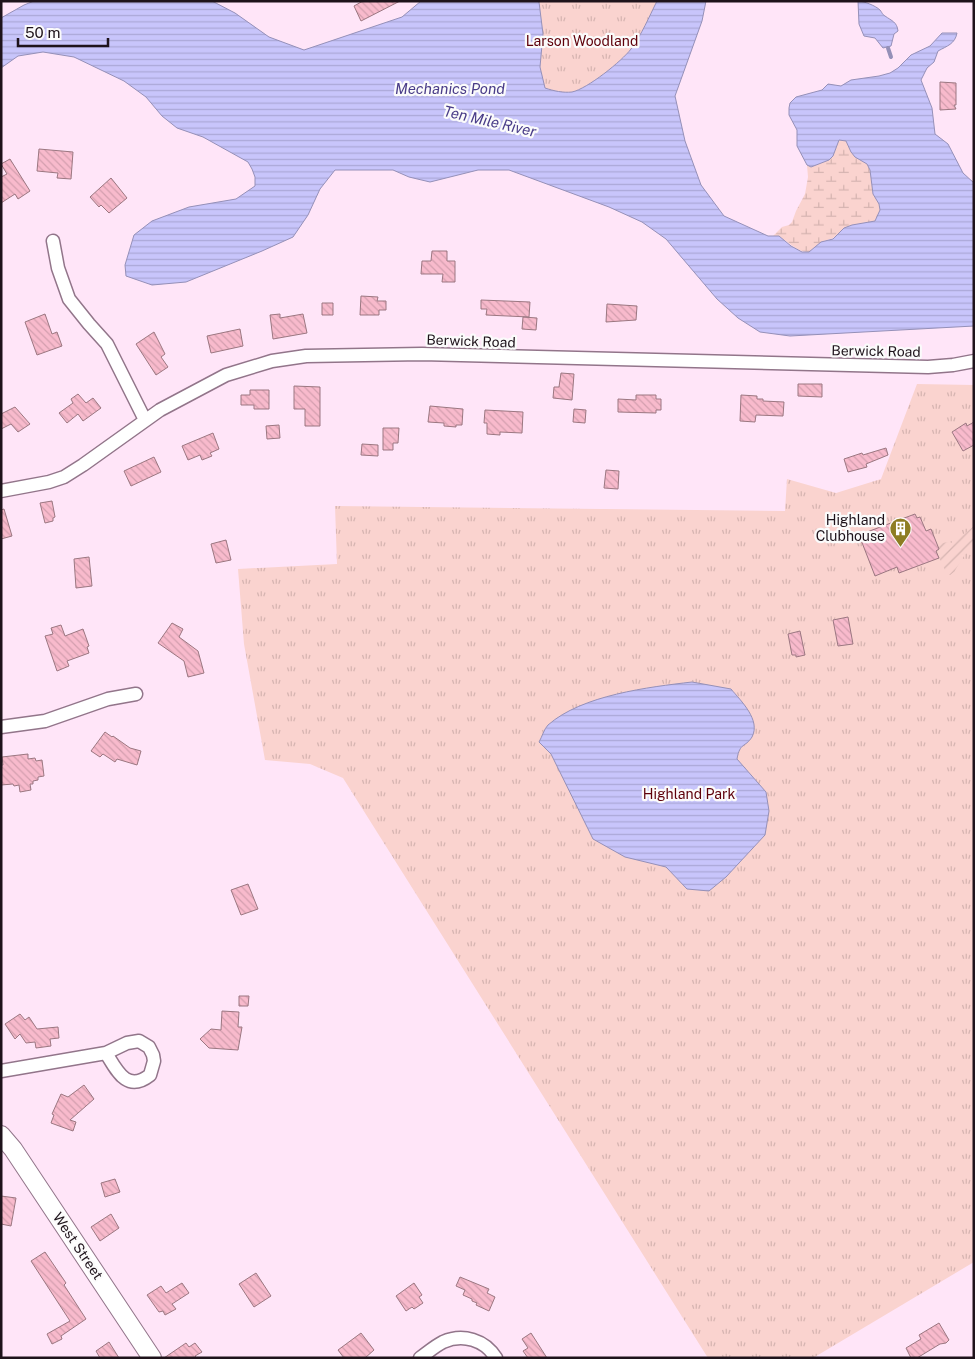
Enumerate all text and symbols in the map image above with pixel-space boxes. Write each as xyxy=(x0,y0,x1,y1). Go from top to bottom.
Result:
scale bar xyxy=(18,15,108,47)
text: 50 m xyxy=(25,24,60,41)
park label: Larson Woodland xyxy=(526,33,638,49)
water label: Mechanics Pond xyxy=(395,80,505,97)
water label: Ten Mile River xyxy=(442,102,538,140)
street label: Berwick Road xyxy=(426,331,516,351)
street label: Berwick Road xyxy=(831,342,921,360)
place label: Highland Clubhouse xyxy=(816,512,885,544)
building icon: Highland Clubhouse xyxy=(889,516,913,547)
park label: Highland Park xyxy=(643,786,735,802)
street label: West Street xyxy=(50,1209,106,1283)

